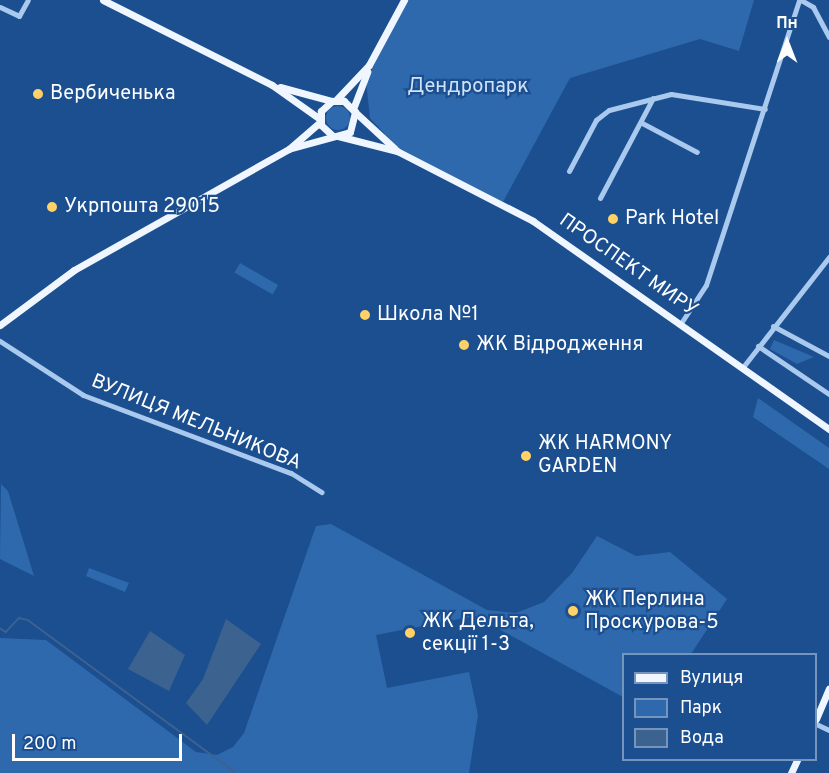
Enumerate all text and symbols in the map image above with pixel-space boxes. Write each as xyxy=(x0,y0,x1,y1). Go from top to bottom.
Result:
north arrow xyxy=(757,12,817,72)
text: Пн xyxy=(776,14,798,34)
park label: Дендропарк xyxy=(407,75,529,99)
place label: Вербиченька xyxy=(50,82,175,106)
marker: Вербиченька xyxy=(31,87,45,101)
place label: Укрпошта 29015 xyxy=(64,195,220,219)
marker: Укрпошта 29015 xyxy=(45,200,59,214)
place label: Park Hotel xyxy=(625,207,719,231)
street label: ПРОСПЕКТ МИРУ xyxy=(554,209,702,323)
marker: Park Hotel xyxy=(606,212,620,226)
place label: Школа №1 xyxy=(377,303,479,327)
marker: Школа №1 xyxy=(358,308,372,322)
place label: ЖК Відродження xyxy=(476,333,643,357)
marker: ЖК Відродження xyxy=(457,338,471,352)
street label: ВУЛИЦЯ МЕЛЬНИКОВА xyxy=(88,370,304,476)
place label: ЖК HARMONY GARDEN xyxy=(538,432,672,479)
marker: ЖК HARMONY GARDEN xyxy=(519,449,533,463)
place label: ЖК Перлина Проскурова-5 xyxy=(585,588,719,635)
marker: ЖК Перлина Проскурова-5 xyxy=(566,604,580,618)
place label: ЖК Дельта, секції 1-3 xyxy=(422,610,534,657)
marker: ЖК Дельта, секції 1-3 xyxy=(403,626,417,640)
legend xyxy=(622,653,817,761)
text: Вулиця xyxy=(680,667,743,690)
text: Парк xyxy=(680,697,722,720)
scale bar xyxy=(15,722,184,760)
text: Вода xyxy=(680,727,724,750)
text: 200 m xyxy=(23,733,76,756)

